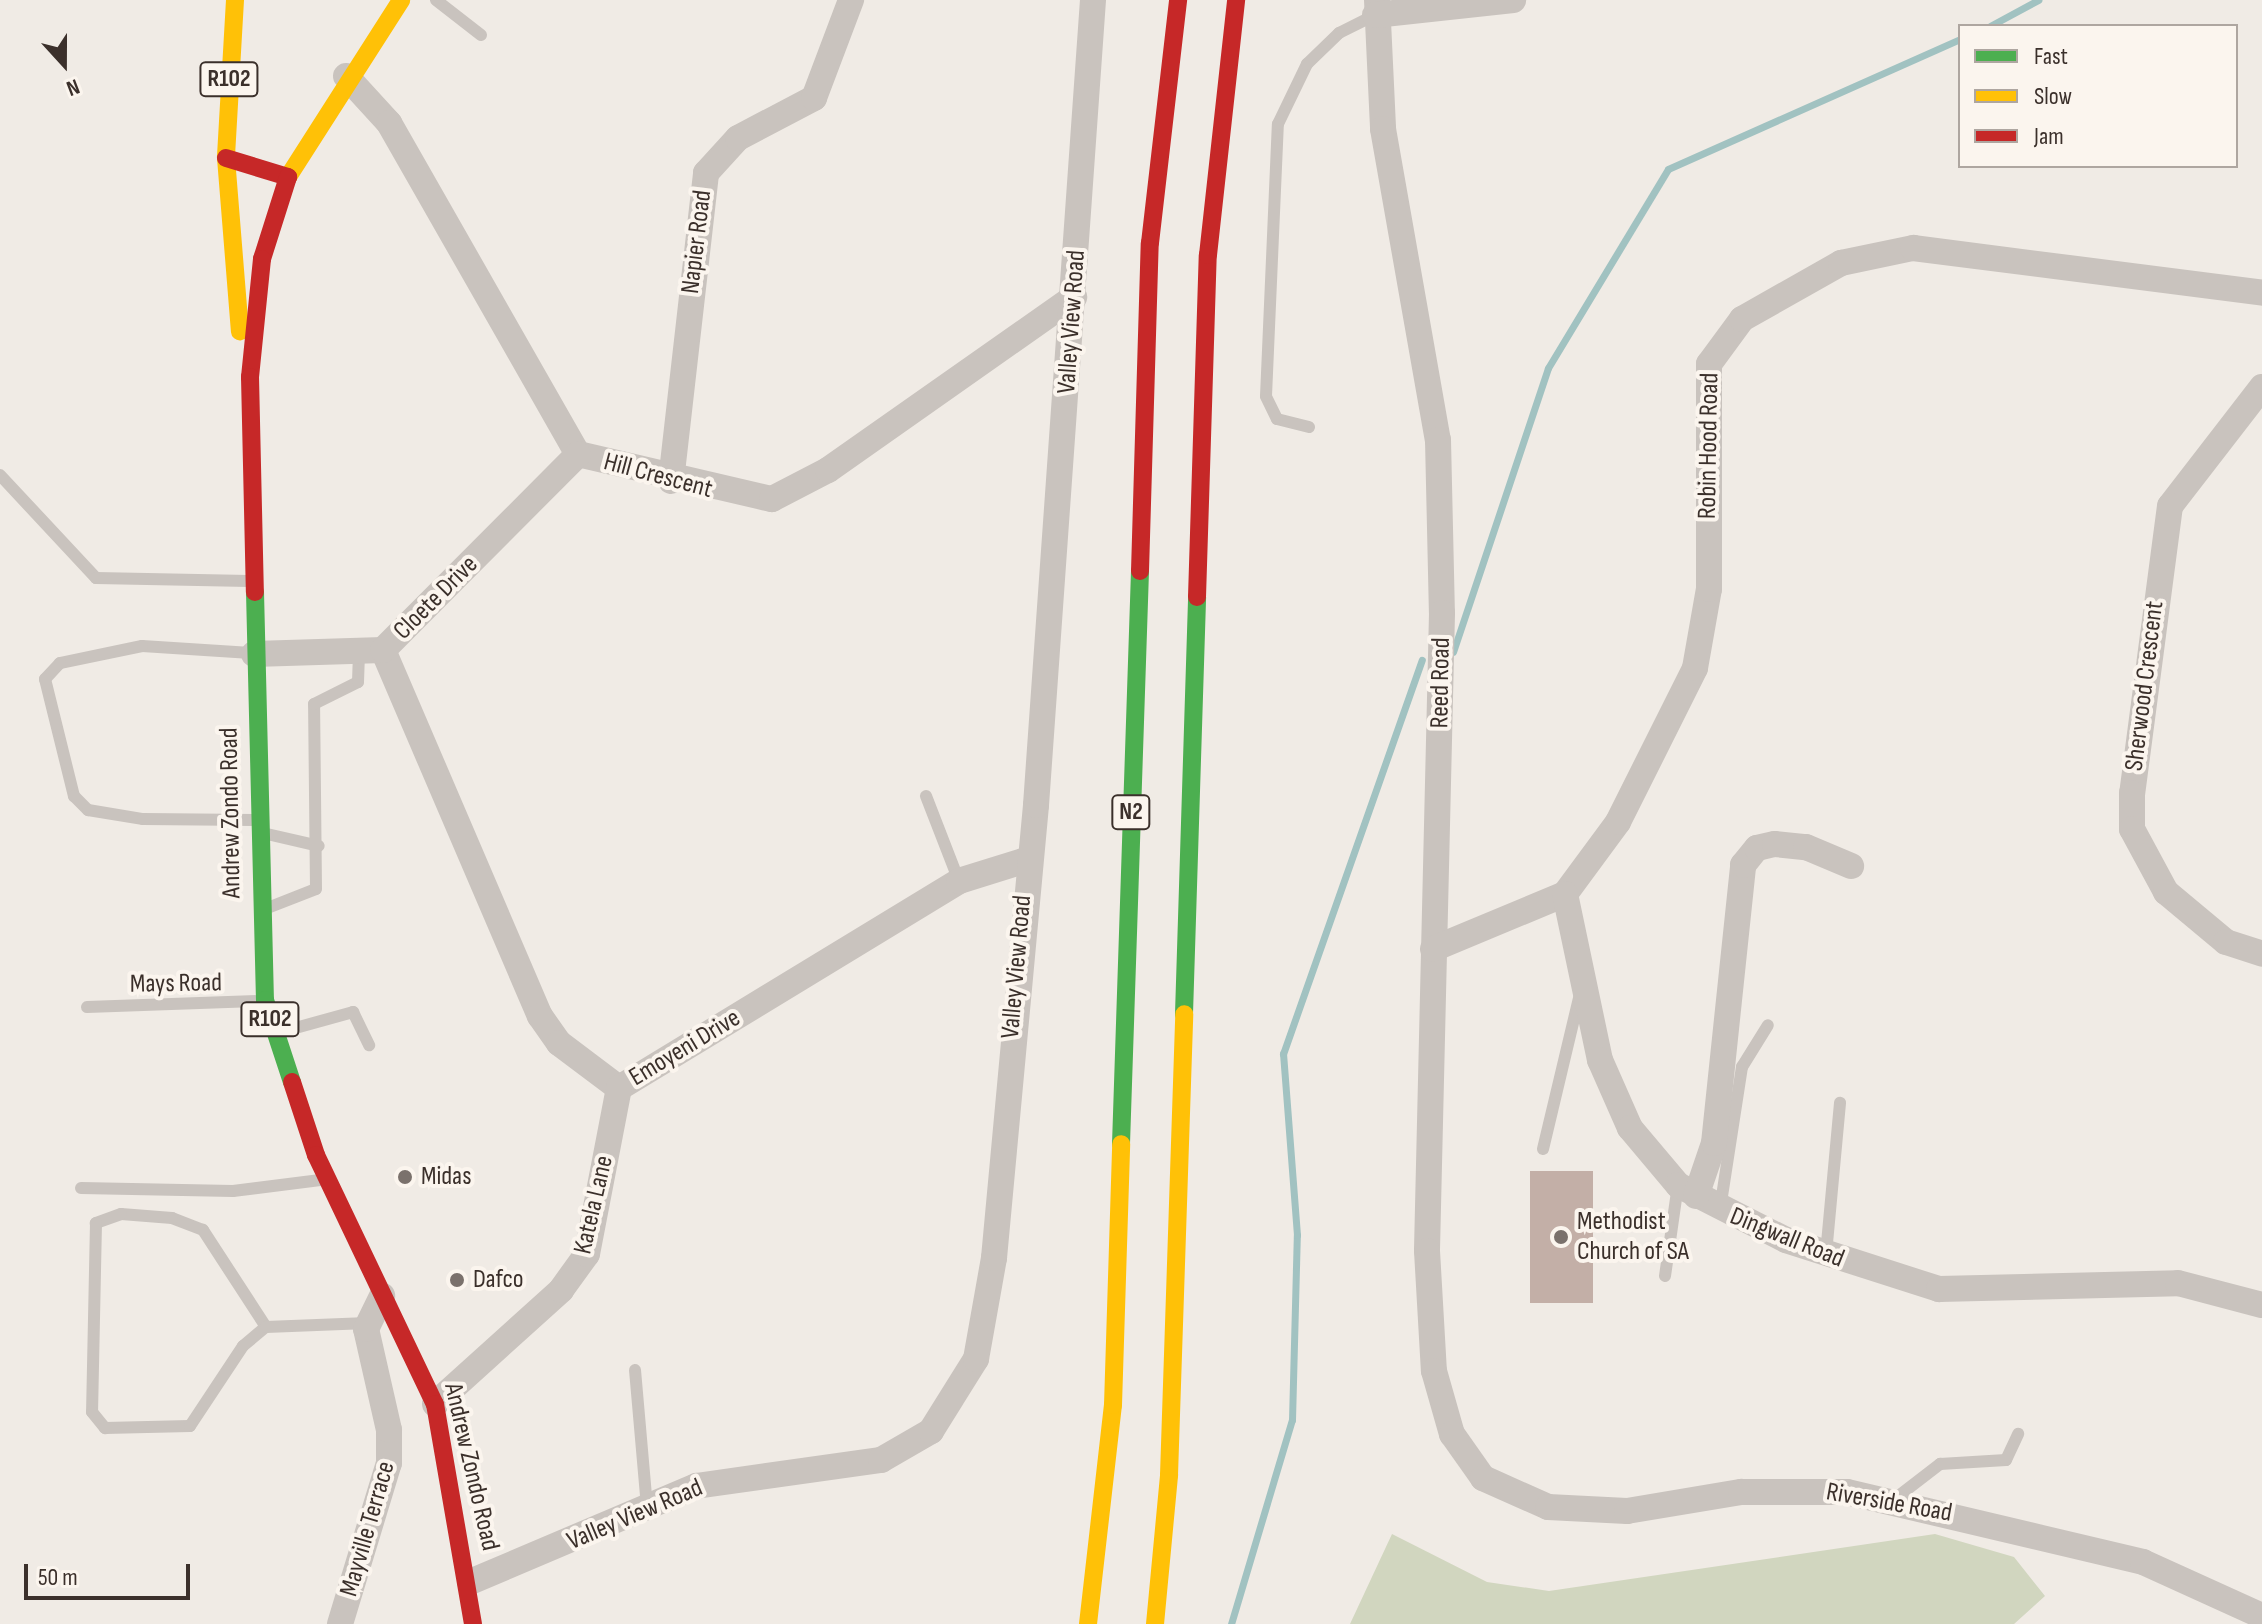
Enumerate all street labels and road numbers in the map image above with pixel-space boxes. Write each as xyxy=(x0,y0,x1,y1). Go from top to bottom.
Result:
road number: R102 xyxy=(199,59,259,99)
street label: Napier Road xyxy=(675,188,719,296)
street label: Valley View Road xyxy=(1051,249,1093,395)
street label: Robin Hood Road xyxy=(1692,373,1726,519)
street label: Hill Crescent xyxy=(600,447,716,505)
street label: Cloete Drive xyxy=(387,549,485,647)
street label: Sherwood Crescent xyxy=(2119,599,2171,773)
street label: Reed Road xyxy=(1425,637,1457,729)
street label: Andrew Zondo Road xyxy=(214,727,248,899)
road number: N2 xyxy=(1111,792,1151,832)
street label: Valley View Road xyxy=(995,894,1039,1040)
street label: Mays Road xyxy=(130,968,222,1000)
road number: R102 xyxy=(240,999,300,1039)
street label: Emoyeni Drive xyxy=(624,1003,746,1093)
street label: Katela Lane xyxy=(568,1153,620,1257)
street label: Dingwall Road xyxy=(1725,1201,1849,1275)
street label: Andrew Zondo Road xyxy=(437,1380,505,1554)
street label: Mayville Terrace xyxy=(334,1458,402,1600)
street label: Valley View Road xyxy=(563,1473,707,1557)
street label: Riverside Road xyxy=(1824,1477,1954,1529)

